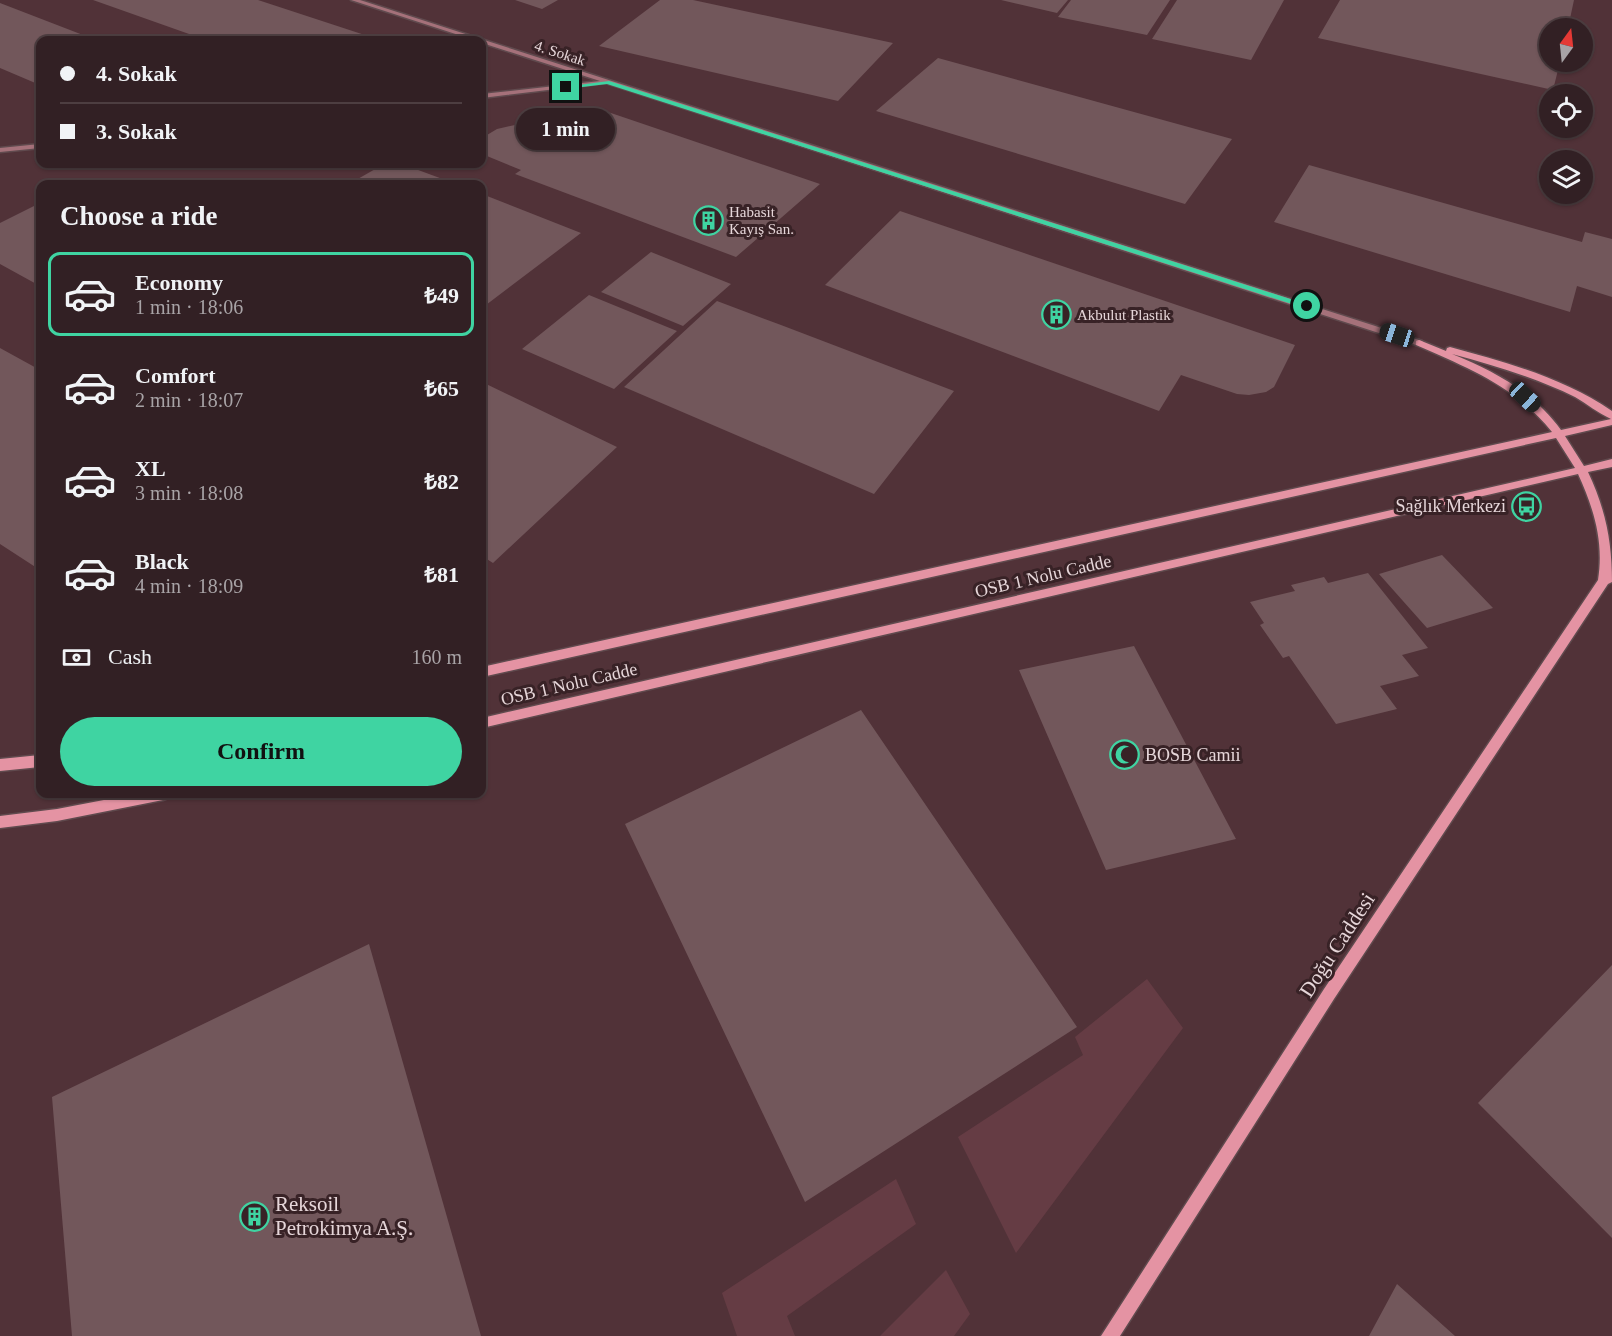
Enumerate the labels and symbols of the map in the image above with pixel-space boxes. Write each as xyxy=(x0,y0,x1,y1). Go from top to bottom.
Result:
north arrow xyxy=(1539,18,1593,72)
street label: 4. Sokak xyxy=(533,37,588,69)
route end xyxy=(552,73,579,100)
callout: 1 min xyxy=(516,108,616,150)
place label: Habasit Kayış San. xyxy=(729,204,794,237)
building icon: Habasit Kayış San. xyxy=(692,205,724,237)
route start xyxy=(1293,292,1320,319)
building icon: Akbulut Plastik xyxy=(1040,299,1072,331)
place label: Akbulut Plastik xyxy=(1077,307,1171,323)
car xyxy=(1377,321,1417,349)
car xyxy=(1506,378,1544,416)
bus stop icon: Sağlık Merkezi xyxy=(1511,490,1543,522)
place label: Sağlık Merkezi xyxy=(1396,496,1506,516)
street label: OSB 1 Nolu Cadde xyxy=(973,551,1113,601)
street label: OSB 1 Nolu Cadde xyxy=(499,659,639,709)
mosque icon: BOSB Camii xyxy=(1108,739,1140,771)
place label: BOSB Camii xyxy=(1145,745,1241,765)
street label: Doğu Caddesi xyxy=(1294,888,1380,1002)
place label: Reksoil Petrokimya A.Ş. xyxy=(275,1192,413,1240)
building icon: Reksoil Petrokimya A.Ş. xyxy=(238,1200,270,1232)

